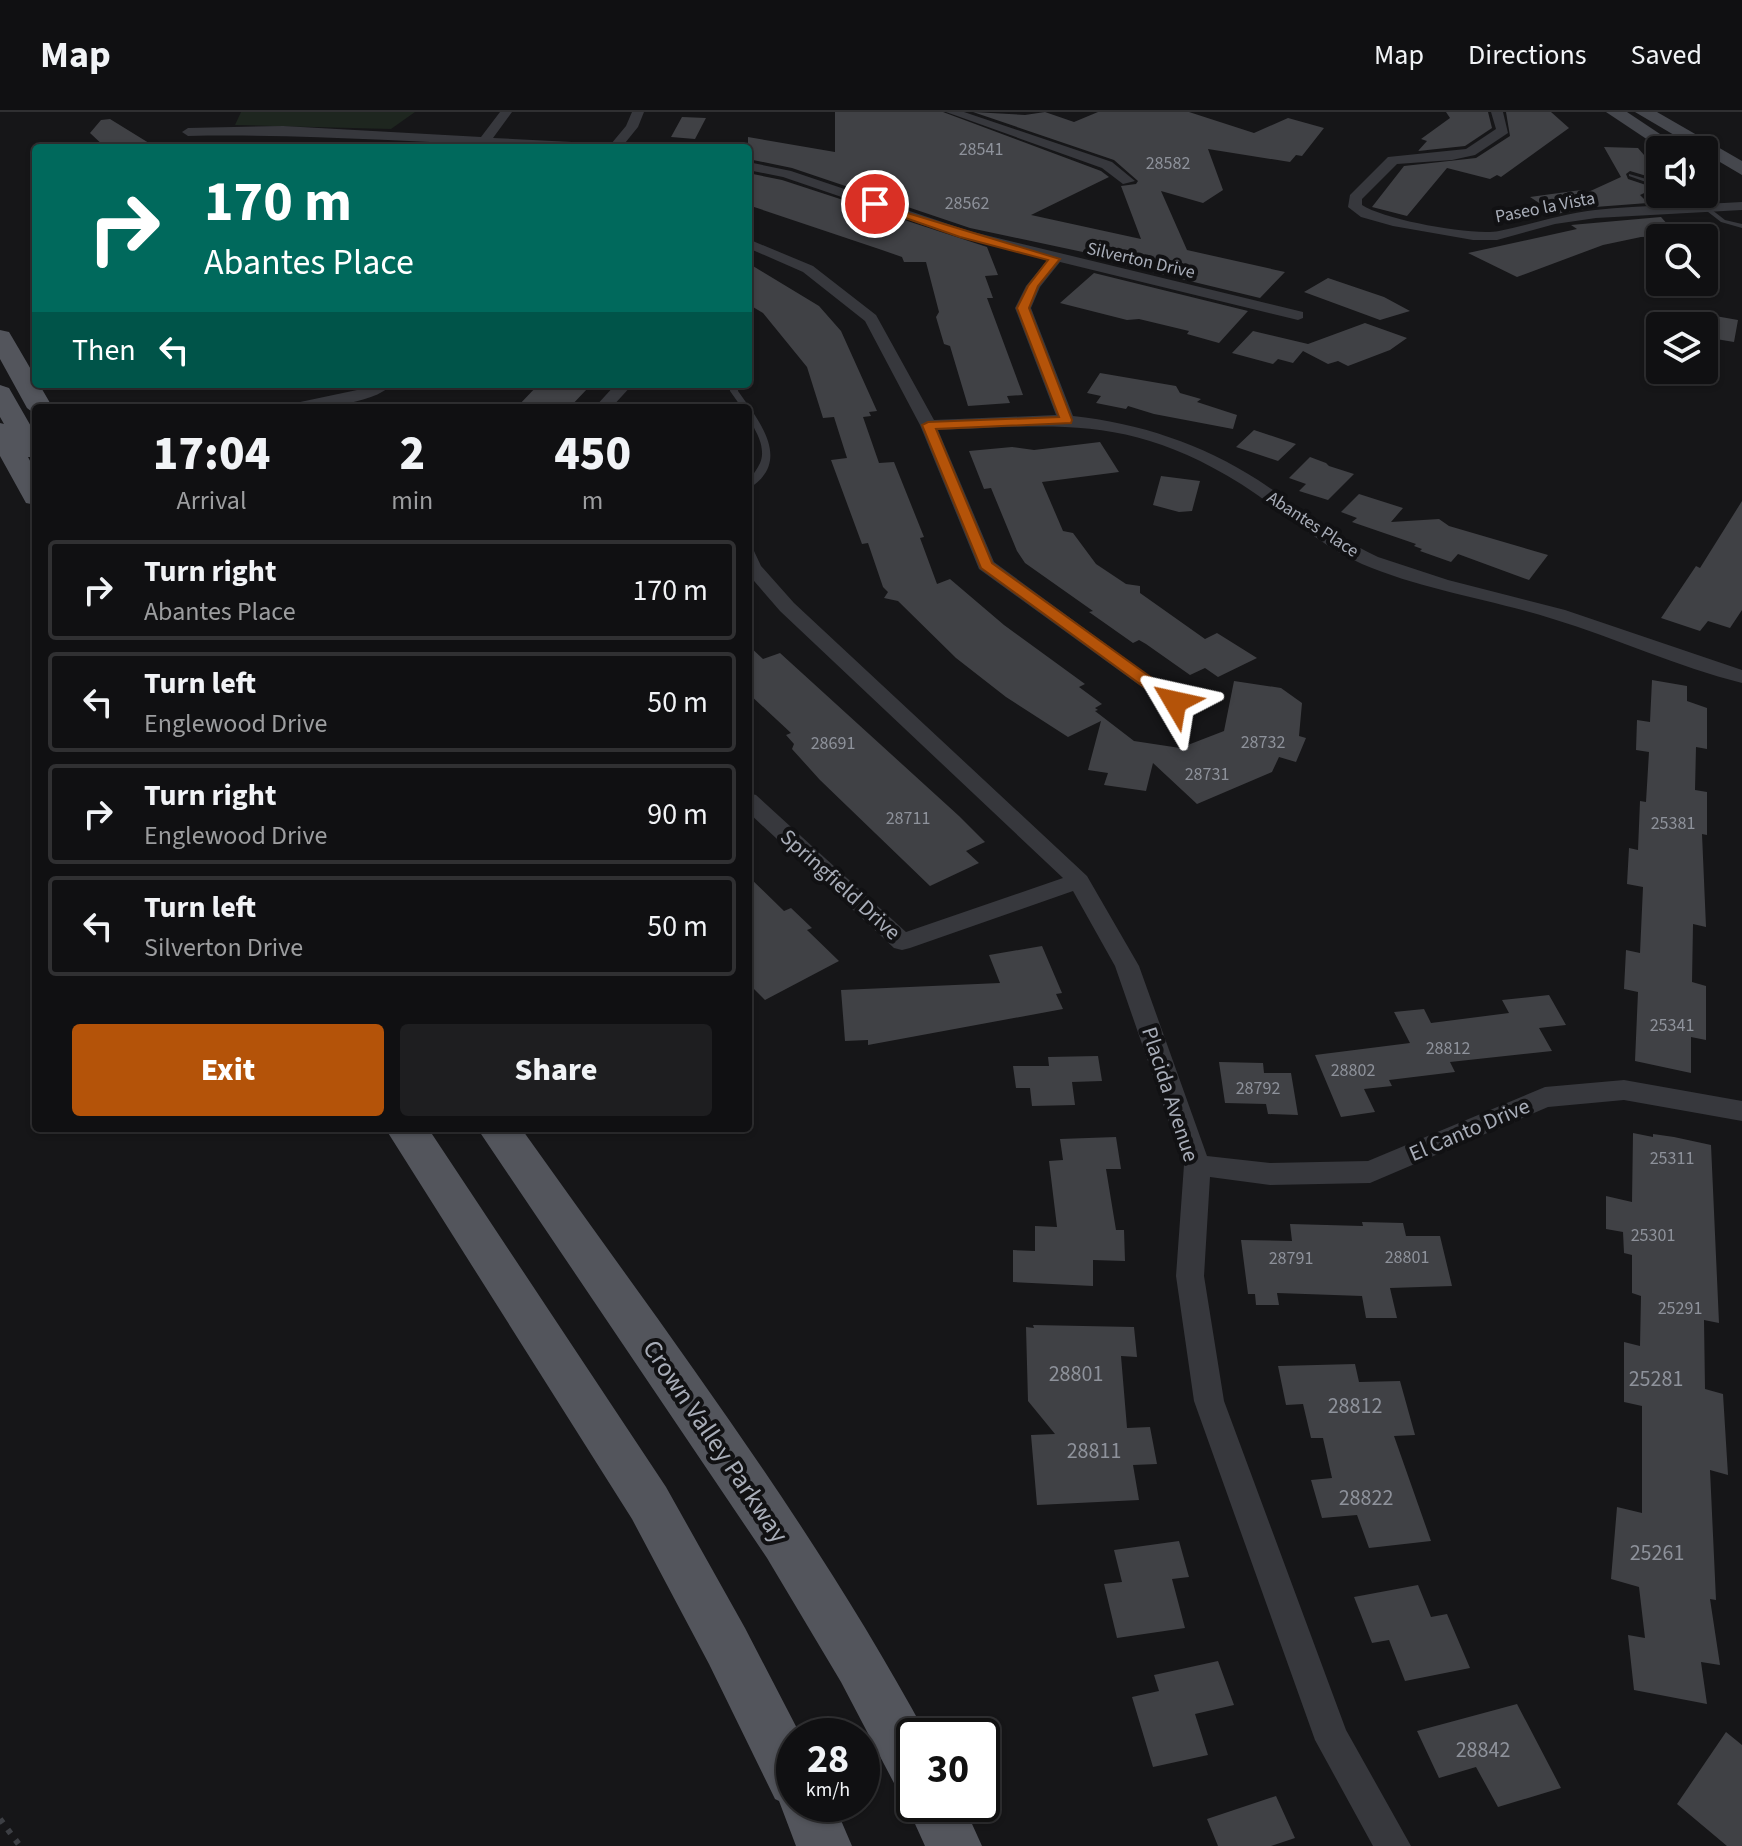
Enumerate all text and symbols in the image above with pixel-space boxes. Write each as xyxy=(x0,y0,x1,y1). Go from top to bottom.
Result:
text: Map xyxy=(40,28,111,82)
text: Map xyxy=(1374,35,1424,75)
text: Directions xyxy=(1468,35,1587,75)
text: Saved xyxy=(1631,35,1702,75)
map controls xyxy=(1646,136,1718,384)
button: sound xyxy=(1646,136,1718,208)
house number: 28541 xyxy=(959,137,1003,162)
house number: 28582 xyxy=(1146,151,1190,176)
text: 170 m xyxy=(204,163,352,242)
pin xyxy=(841,170,909,238)
icon: right xyxy=(72,176,176,280)
icon: arrive xyxy=(853,182,897,226)
street label: Paseo la Vista xyxy=(1493,186,1597,229)
house number: 28562 xyxy=(945,191,989,216)
button: search xyxy=(1646,224,1718,296)
street label: Silverton Drive xyxy=(1084,236,1197,285)
text: Abantes Place xyxy=(204,237,414,288)
button: layers xyxy=(1646,312,1718,384)
icon: left xyxy=(152,328,196,372)
text: Then xyxy=(72,329,136,372)
text: 17:04 xyxy=(153,420,270,488)
text: 2 xyxy=(399,420,425,488)
text: 450 xyxy=(554,420,631,488)
text: Arrival xyxy=(177,482,247,519)
text: min xyxy=(391,482,433,519)
text: m xyxy=(582,482,603,519)
street label: Abantes Place xyxy=(1262,485,1364,564)
text: Turn right xyxy=(144,550,276,593)
icon: right xyxy=(76,568,120,612)
text: 170 m xyxy=(632,569,708,612)
text: Abantes Place xyxy=(144,593,296,630)
position arrow xyxy=(1133,660,1217,744)
text: Turn left xyxy=(144,662,256,705)
icon: left xyxy=(76,680,120,724)
text: 50 m xyxy=(647,681,708,724)
text: Englewood Drive xyxy=(144,705,327,742)
house number: 28732 xyxy=(1241,730,1285,755)
house number: 28691 xyxy=(811,731,855,756)
house number: 28731 xyxy=(1185,762,1229,787)
text: Turn right xyxy=(144,774,276,817)
icon: right xyxy=(76,792,120,836)
text: 90 m xyxy=(647,793,708,836)
house number: 28711 xyxy=(886,806,930,831)
house number: 25381 xyxy=(1651,811,1695,836)
text: Englewood Drive xyxy=(144,817,327,854)
street label: Springfield Drive xyxy=(773,822,908,948)
text: Turn left xyxy=(144,886,256,929)
icon: left xyxy=(76,904,120,948)
text: 50 m xyxy=(647,905,708,948)
text: Silverton Drive xyxy=(144,929,303,966)
house number: 25341 xyxy=(1650,1013,1694,1038)
street label: Placida Avenue xyxy=(1133,1023,1207,1166)
button: Exit xyxy=(72,1024,384,1116)
button: Share xyxy=(400,1024,712,1116)
house number: 28812 xyxy=(1426,1036,1470,1061)
house number: 28802 xyxy=(1331,1058,1375,1083)
house number: 28792 xyxy=(1236,1076,1280,1101)
street label: El Canto Drive xyxy=(1404,1090,1535,1170)
house number: 25311 xyxy=(1650,1146,1694,1171)
house number: 25301 xyxy=(1631,1223,1675,1248)
house number: 28801 xyxy=(1385,1245,1429,1270)
house number: 28791 xyxy=(1269,1246,1313,1271)
house number: 25291 xyxy=(1658,1296,1702,1321)
street label: Crown Valley Parkway xyxy=(634,1332,797,1550)
house number: 28801 xyxy=(1049,1358,1103,1390)
house number: 25281 xyxy=(1629,1363,1683,1395)
house number: 28812 xyxy=(1328,1390,1382,1422)
house number: 28811 xyxy=(1067,1435,1121,1467)
house number: 28822 xyxy=(1339,1482,1393,1514)
house number: 25261 xyxy=(1630,1537,1684,1569)
speed limit sign: 30 xyxy=(896,1718,1000,1822)
text: 28 xyxy=(807,1731,849,1788)
house number: 28842 xyxy=(1456,1734,1510,1766)
text: km/h xyxy=(806,1776,850,1804)

